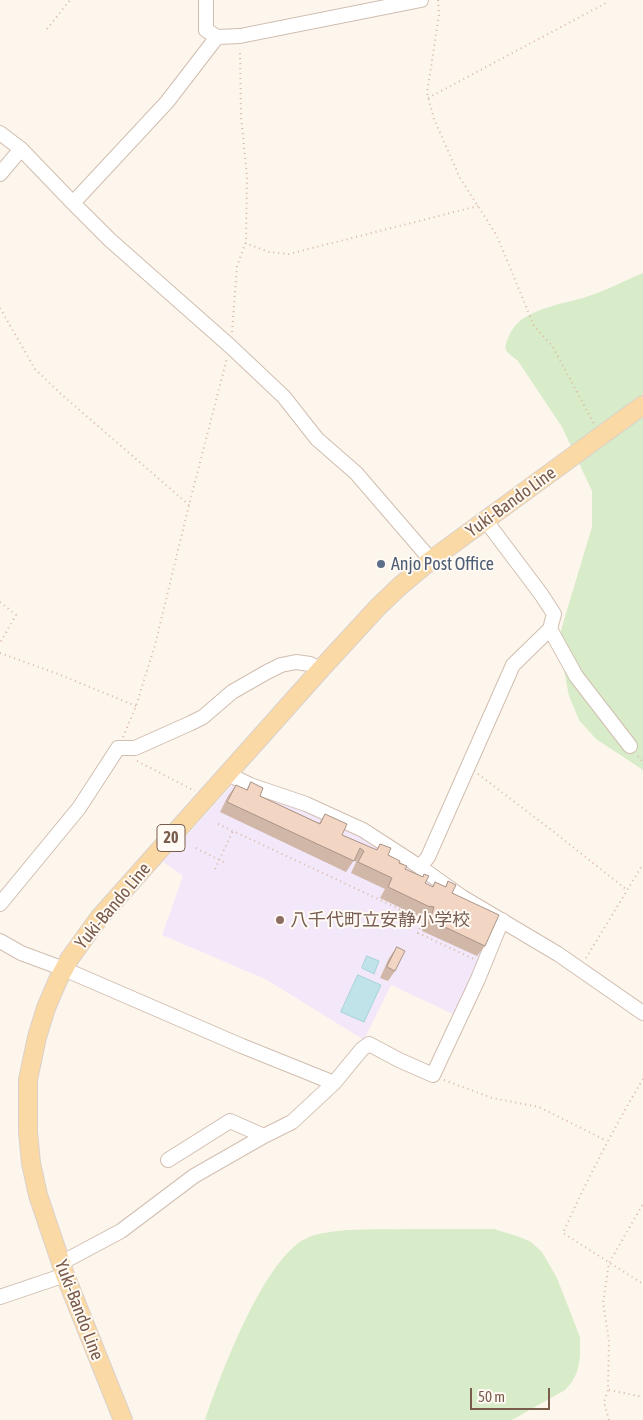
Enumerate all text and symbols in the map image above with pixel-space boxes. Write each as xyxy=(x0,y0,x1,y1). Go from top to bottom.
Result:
street label: Yuki-Bando Line xyxy=(462,462,560,542)
place label: Anjo Post Office xyxy=(391,553,494,575)
marker: Anjo Post Office xyxy=(375,558,387,570)
road number: 20 xyxy=(157,824,185,851)
street label: Yuki-Bando Line xyxy=(71,859,155,953)
place label: 八千代町立安静小学校 xyxy=(290,909,470,931)
marker: 八千代町立安静小学校 xyxy=(274,914,286,926)
street label: Yuki-Bando Line xyxy=(50,1257,108,1363)
scale bar xyxy=(473,1378,553,1410)
text: 50 m xyxy=(478,1388,505,1405)

